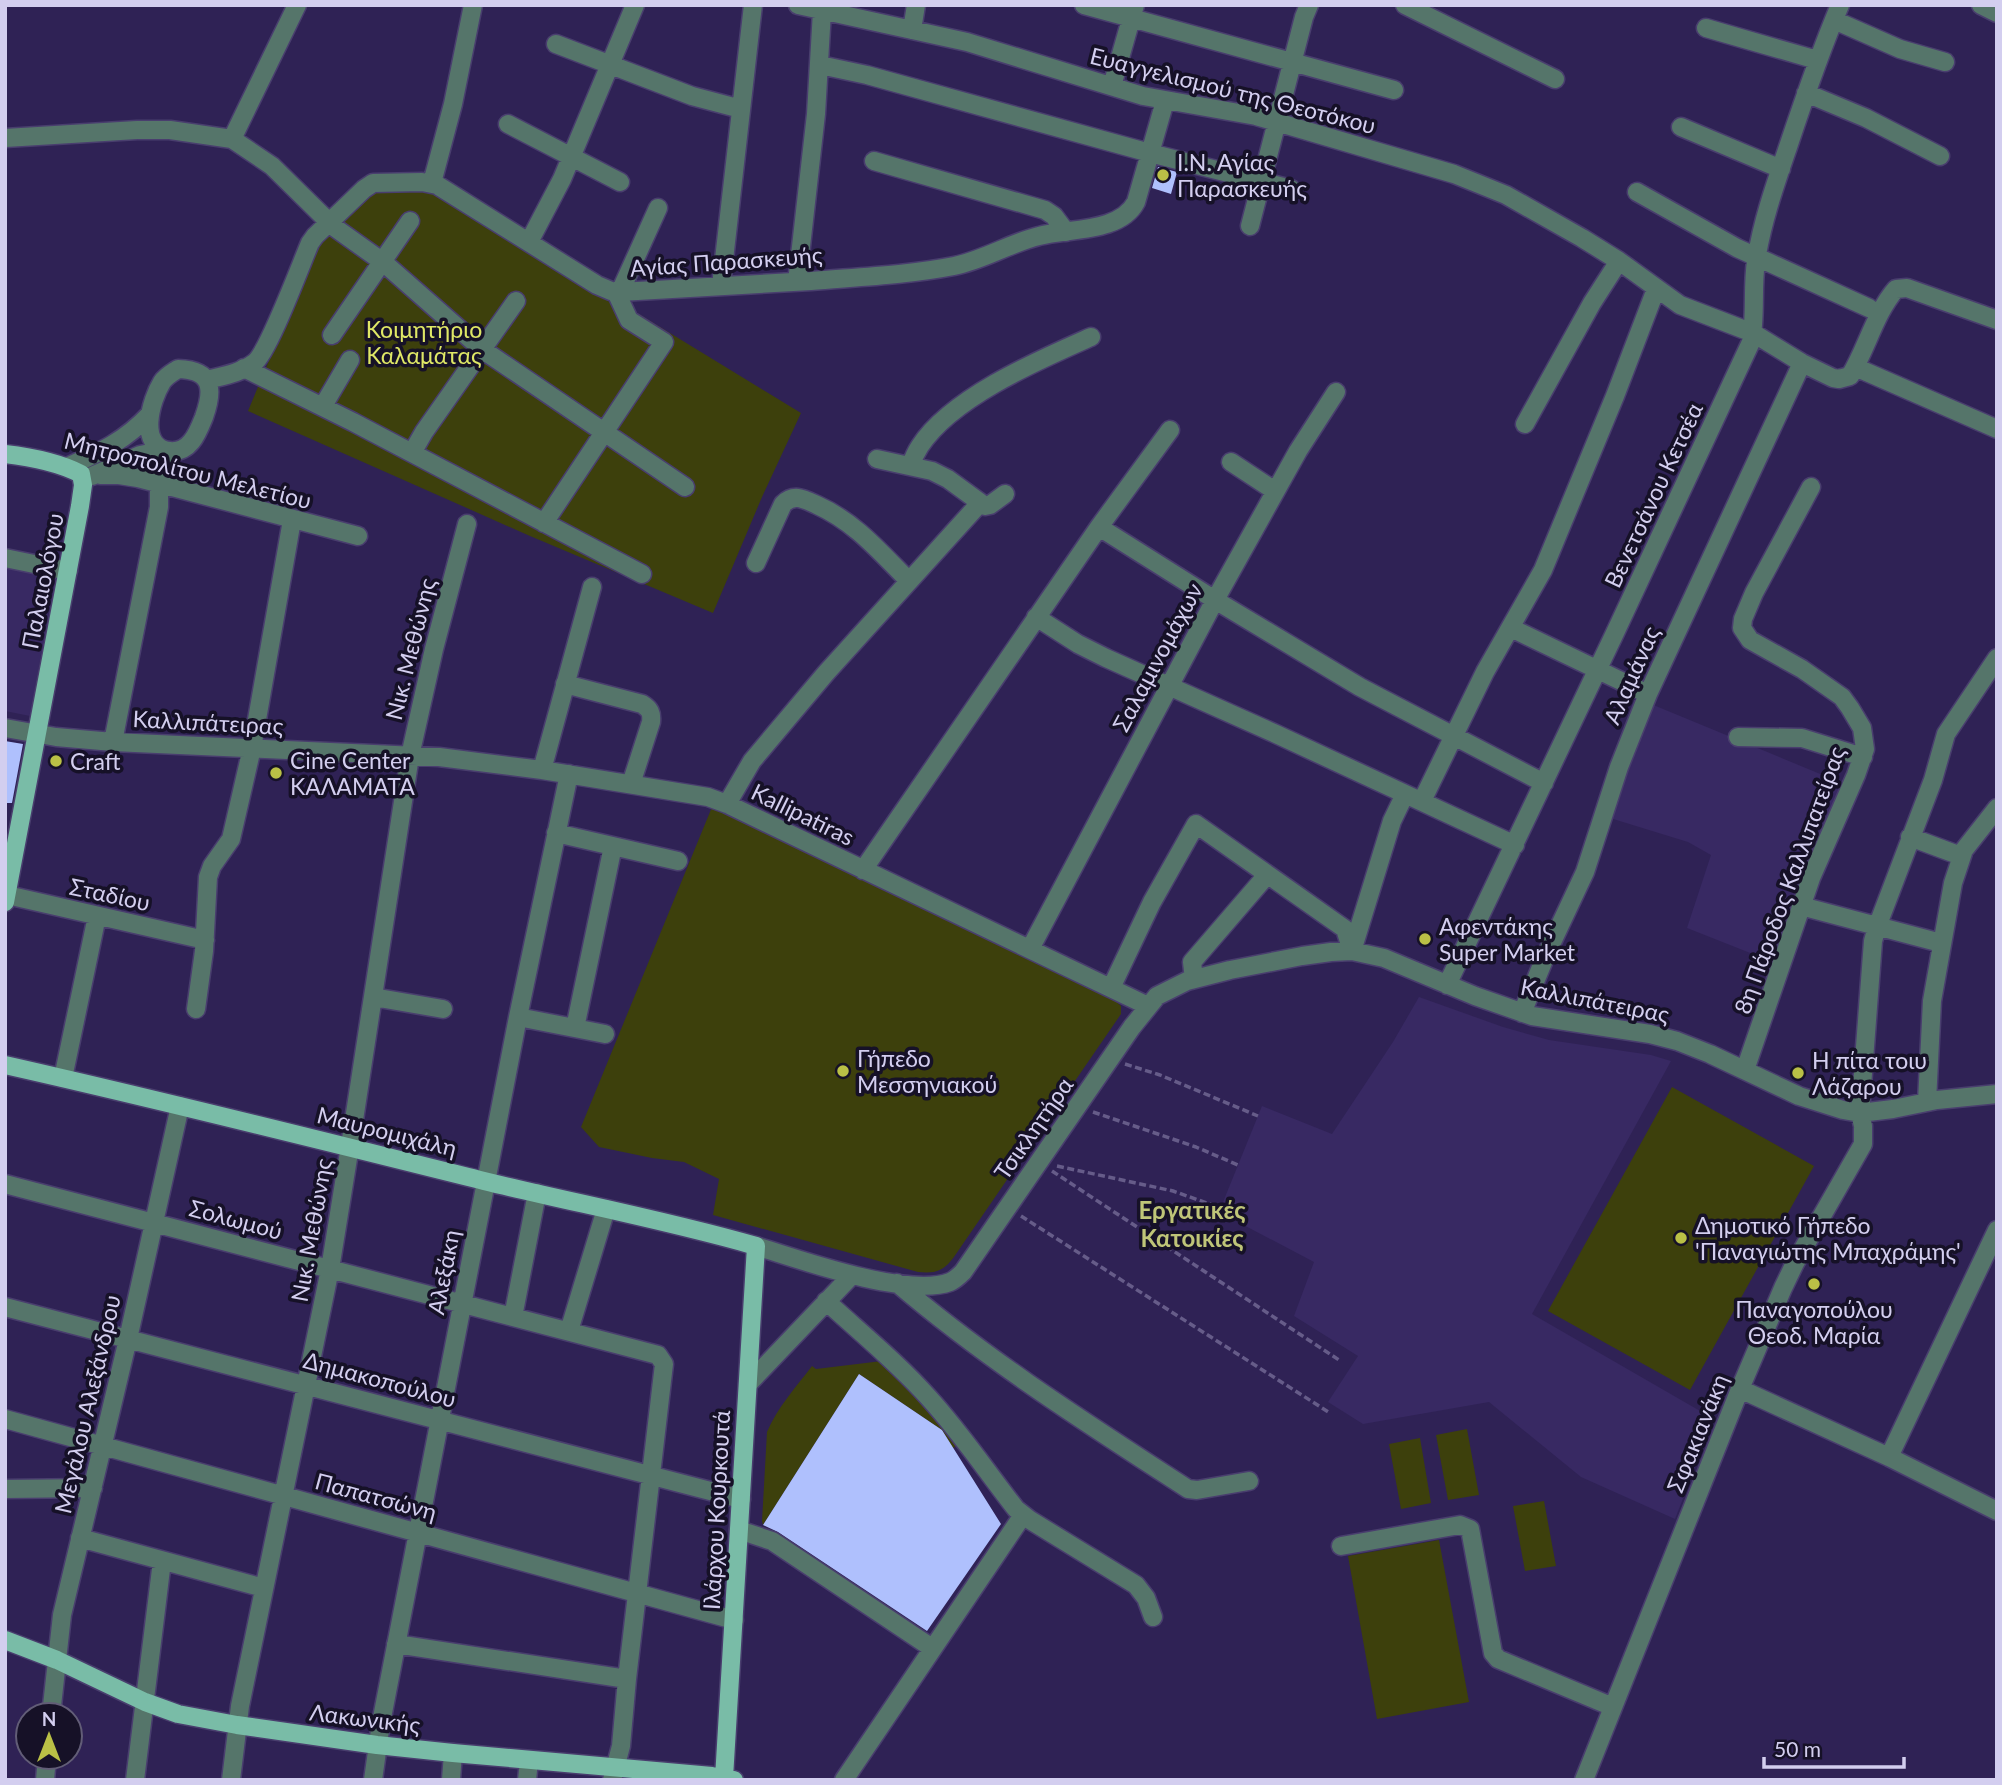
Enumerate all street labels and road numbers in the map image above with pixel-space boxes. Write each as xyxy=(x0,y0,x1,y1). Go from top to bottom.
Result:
street label: Ευαγγελισμού της Θεοτόκου xyxy=(1087,41,1379,139)
street label: Αγίας Παρασκευής xyxy=(629,240,823,282)
street label: Βενετσάνου Κετσέα xyxy=(1598,398,1708,592)
street label: Μητροπολίτου Μελετίου xyxy=(62,426,314,514)
street label: Παλαιολόγου xyxy=(15,511,69,651)
street label: Νικ. Μεθώνης xyxy=(379,575,441,723)
street label: Σαλαμινομάχων xyxy=(1106,578,1208,736)
street label: Αλαμάνας xyxy=(1597,621,1665,728)
street label: Καλλιπάτειρας xyxy=(132,704,284,740)
street label: 8η Πάροδος Καλλιπατείρας xyxy=(1728,742,1851,1017)
street label: Kallipatiras xyxy=(747,777,859,851)
street label: Σταδίου xyxy=(67,872,153,916)
street label: Καλλιπάτειρας xyxy=(1518,972,1672,1028)
street label: Τσικλητήρα xyxy=(988,1071,1079,1185)
street label: Μαυρομιχάλη xyxy=(314,1100,460,1162)
street label: Νικ. Μεθώνης xyxy=(285,1156,337,1304)
street label: Σολωμού xyxy=(186,1193,286,1245)
street label: Αλεξάκη xyxy=(421,1227,465,1317)
street label: Μεγάλου Αλεξάνδρου xyxy=(48,1292,126,1516)
street label: Δημακοπούλου xyxy=(301,1345,459,1413)
street label: Σφακιανάκη xyxy=(1661,1370,1733,1496)
street label: Ιλάρχου Κουρκουτά xyxy=(697,1409,735,1611)
street label: Παπατσώνη xyxy=(312,1466,440,1526)
street label: Λακωνικής xyxy=(308,1697,422,1739)

